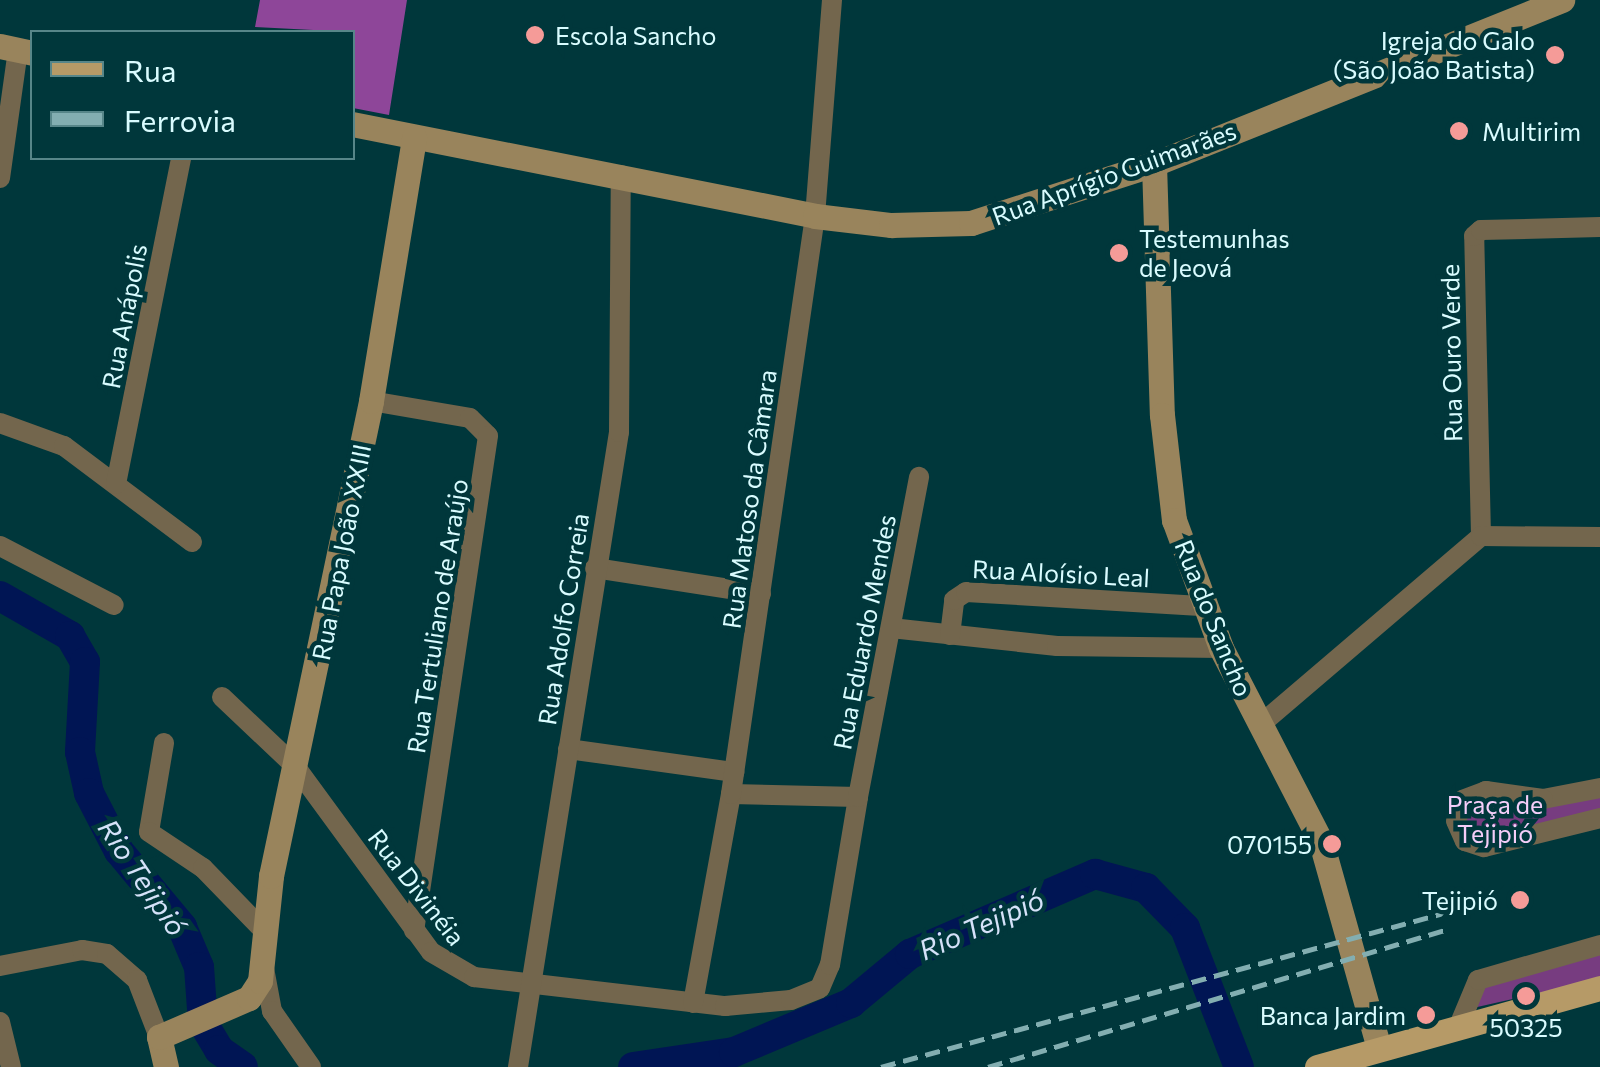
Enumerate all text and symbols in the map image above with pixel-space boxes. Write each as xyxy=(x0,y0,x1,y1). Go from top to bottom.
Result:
place label: Escola Sancho xyxy=(555,20,716,50)
marker: Escola Sancho xyxy=(524,24,546,46)
place label: Igreja do Galo (São João Batista) xyxy=(1333,26,1535,85)
legend xyxy=(30,30,355,160)
marker: Igreja do Galo (São João Batista) xyxy=(1544,44,1566,66)
text: Rua xyxy=(124,51,176,88)
text: Ferrovia xyxy=(124,101,236,138)
street label: Rua Aprígio Guimarães xyxy=(988,115,1240,231)
place label: Multirim xyxy=(1482,116,1581,146)
marker: Multirim xyxy=(1446,118,1472,144)
place label: Testemunhas de Jeová xyxy=(1139,224,1290,283)
street label: Rua Anápolis xyxy=(95,241,153,391)
marker: Testemunhas de Jeová xyxy=(1108,242,1130,264)
street label: Rua Ouro Verde xyxy=(1434,264,1468,442)
street label: Rua Matoso da Câmara xyxy=(716,368,782,630)
street label: Rua Papa João XXIII xyxy=(305,441,377,663)
street label: Rua Tertuliano de Araújo xyxy=(400,477,474,755)
street label: Rua Adolfo Correia xyxy=(531,511,595,727)
street label: Rua Eduardo Mendes xyxy=(826,512,902,752)
street label: Rua do Sancho xyxy=(1169,535,1259,701)
street label: Rua Aloísio Leal xyxy=(971,553,1151,593)
park label: Praça de Tejipió xyxy=(1447,790,1543,849)
water label: Rio Tejipió xyxy=(92,812,194,942)
street label: Rua Divinéia xyxy=(362,823,472,951)
place label: 070155 xyxy=(1227,829,1312,859)
marker: 070155 xyxy=(1321,833,1343,855)
water label: Rio Tejipió xyxy=(913,882,1049,966)
place label: Tejipió xyxy=(1422,885,1498,915)
marker: Tejipió xyxy=(1507,887,1533,913)
marker: 50325 xyxy=(1515,985,1537,1007)
place label: Banca Jardim xyxy=(1260,1000,1406,1030)
marker: Banca Jardim xyxy=(1415,1004,1437,1026)
place label: 50325 xyxy=(1489,1012,1563,1042)

